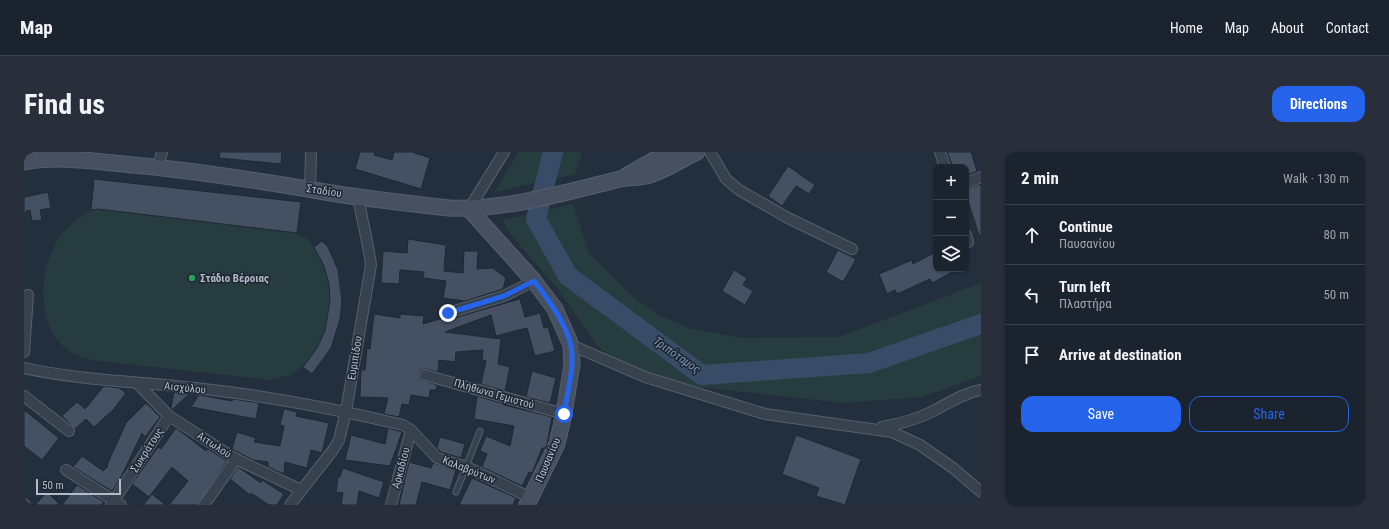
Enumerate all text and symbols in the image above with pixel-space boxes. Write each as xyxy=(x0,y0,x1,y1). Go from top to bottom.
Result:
text: Map xyxy=(20,16,53,39)
text: Home xyxy=(1170,20,1203,36)
text: Map xyxy=(1225,20,1249,36)
text: About xyxy=(1271,20,1304,36)
text: Contact xyxy=(1326,20,1369,36)
button: Directions xyxy=(1272,86,1365,122)
text: Find us xyxy=(24,88,105,121)
map controls xyxy=(933,164,969,272)
button: + xyxy=(933,164,969,200)
text: 2 min xyxy=(1021,168,1059,188)
text: Walk · 130 m xyxy=(1283,171,1349,186)
street label: Σταδίου xyxy=(305,182,343,200)
button: − xyxy=(933,200,969,236)
text: Continue xyxy=(1059,218,1113,236)
icon: ahead xyxy=(1021,224,1043,246)
text: 80 m xyxy=(1323,227,1349,242)
button: layers xyxy=(933,236,969,272)
text: Παυσανίου xyxy=(1059,236,1115,251)
place label: Στάδιο Βέροιας xyxy=(200,272,269,285)
marker: Στάδιο Βέροιας xyxy=(187,273,197,283)
text: Turn left xyxy=(1059,278,1110,296)
icon: left xyxy=(1021,284,1043,306)
text: 50 m xyxy=(1323,287,1349,302)
text: Πλαστήρα xyxy=(1059,296,1112,311)
route end xyxy=(439,304,457,322)
water label: Τριπόταμος xyxy=(651,334,704,377)
street label: Ευριπίδου xyxy=(345,335,365,381)
icon: arrive xyxy=(1021,344,1043,366)
text: Arrive at destination xyxy=(1059,346,1182,364)
street label: Πλήθωνα Γεμιστού xyxy=(452,376,536,412)
street label: Αισχύλου xyxy=(163,379,207,397)
button: Save xyxy=(1021,396,1181,432)
button: Share xyxy=(1189,396,1349,432)
route start xyxy=(555,405,573,423)
street label: Σωκράτους xyxy=(128,425,166,475)
street label: Αιτωλού xyxy=(194,429,234,461)
street label: Παυσανίου xyxy=(533,436,563,484)
street label: Αρκαδίου xyxy=(389,446,413,490)
street label: Καλαβρύτων xyxy=(441,453,498,487)
scale bar xyxy=(36,477,121,496)
text: 50 m xyxy=(42,479,64,492)

